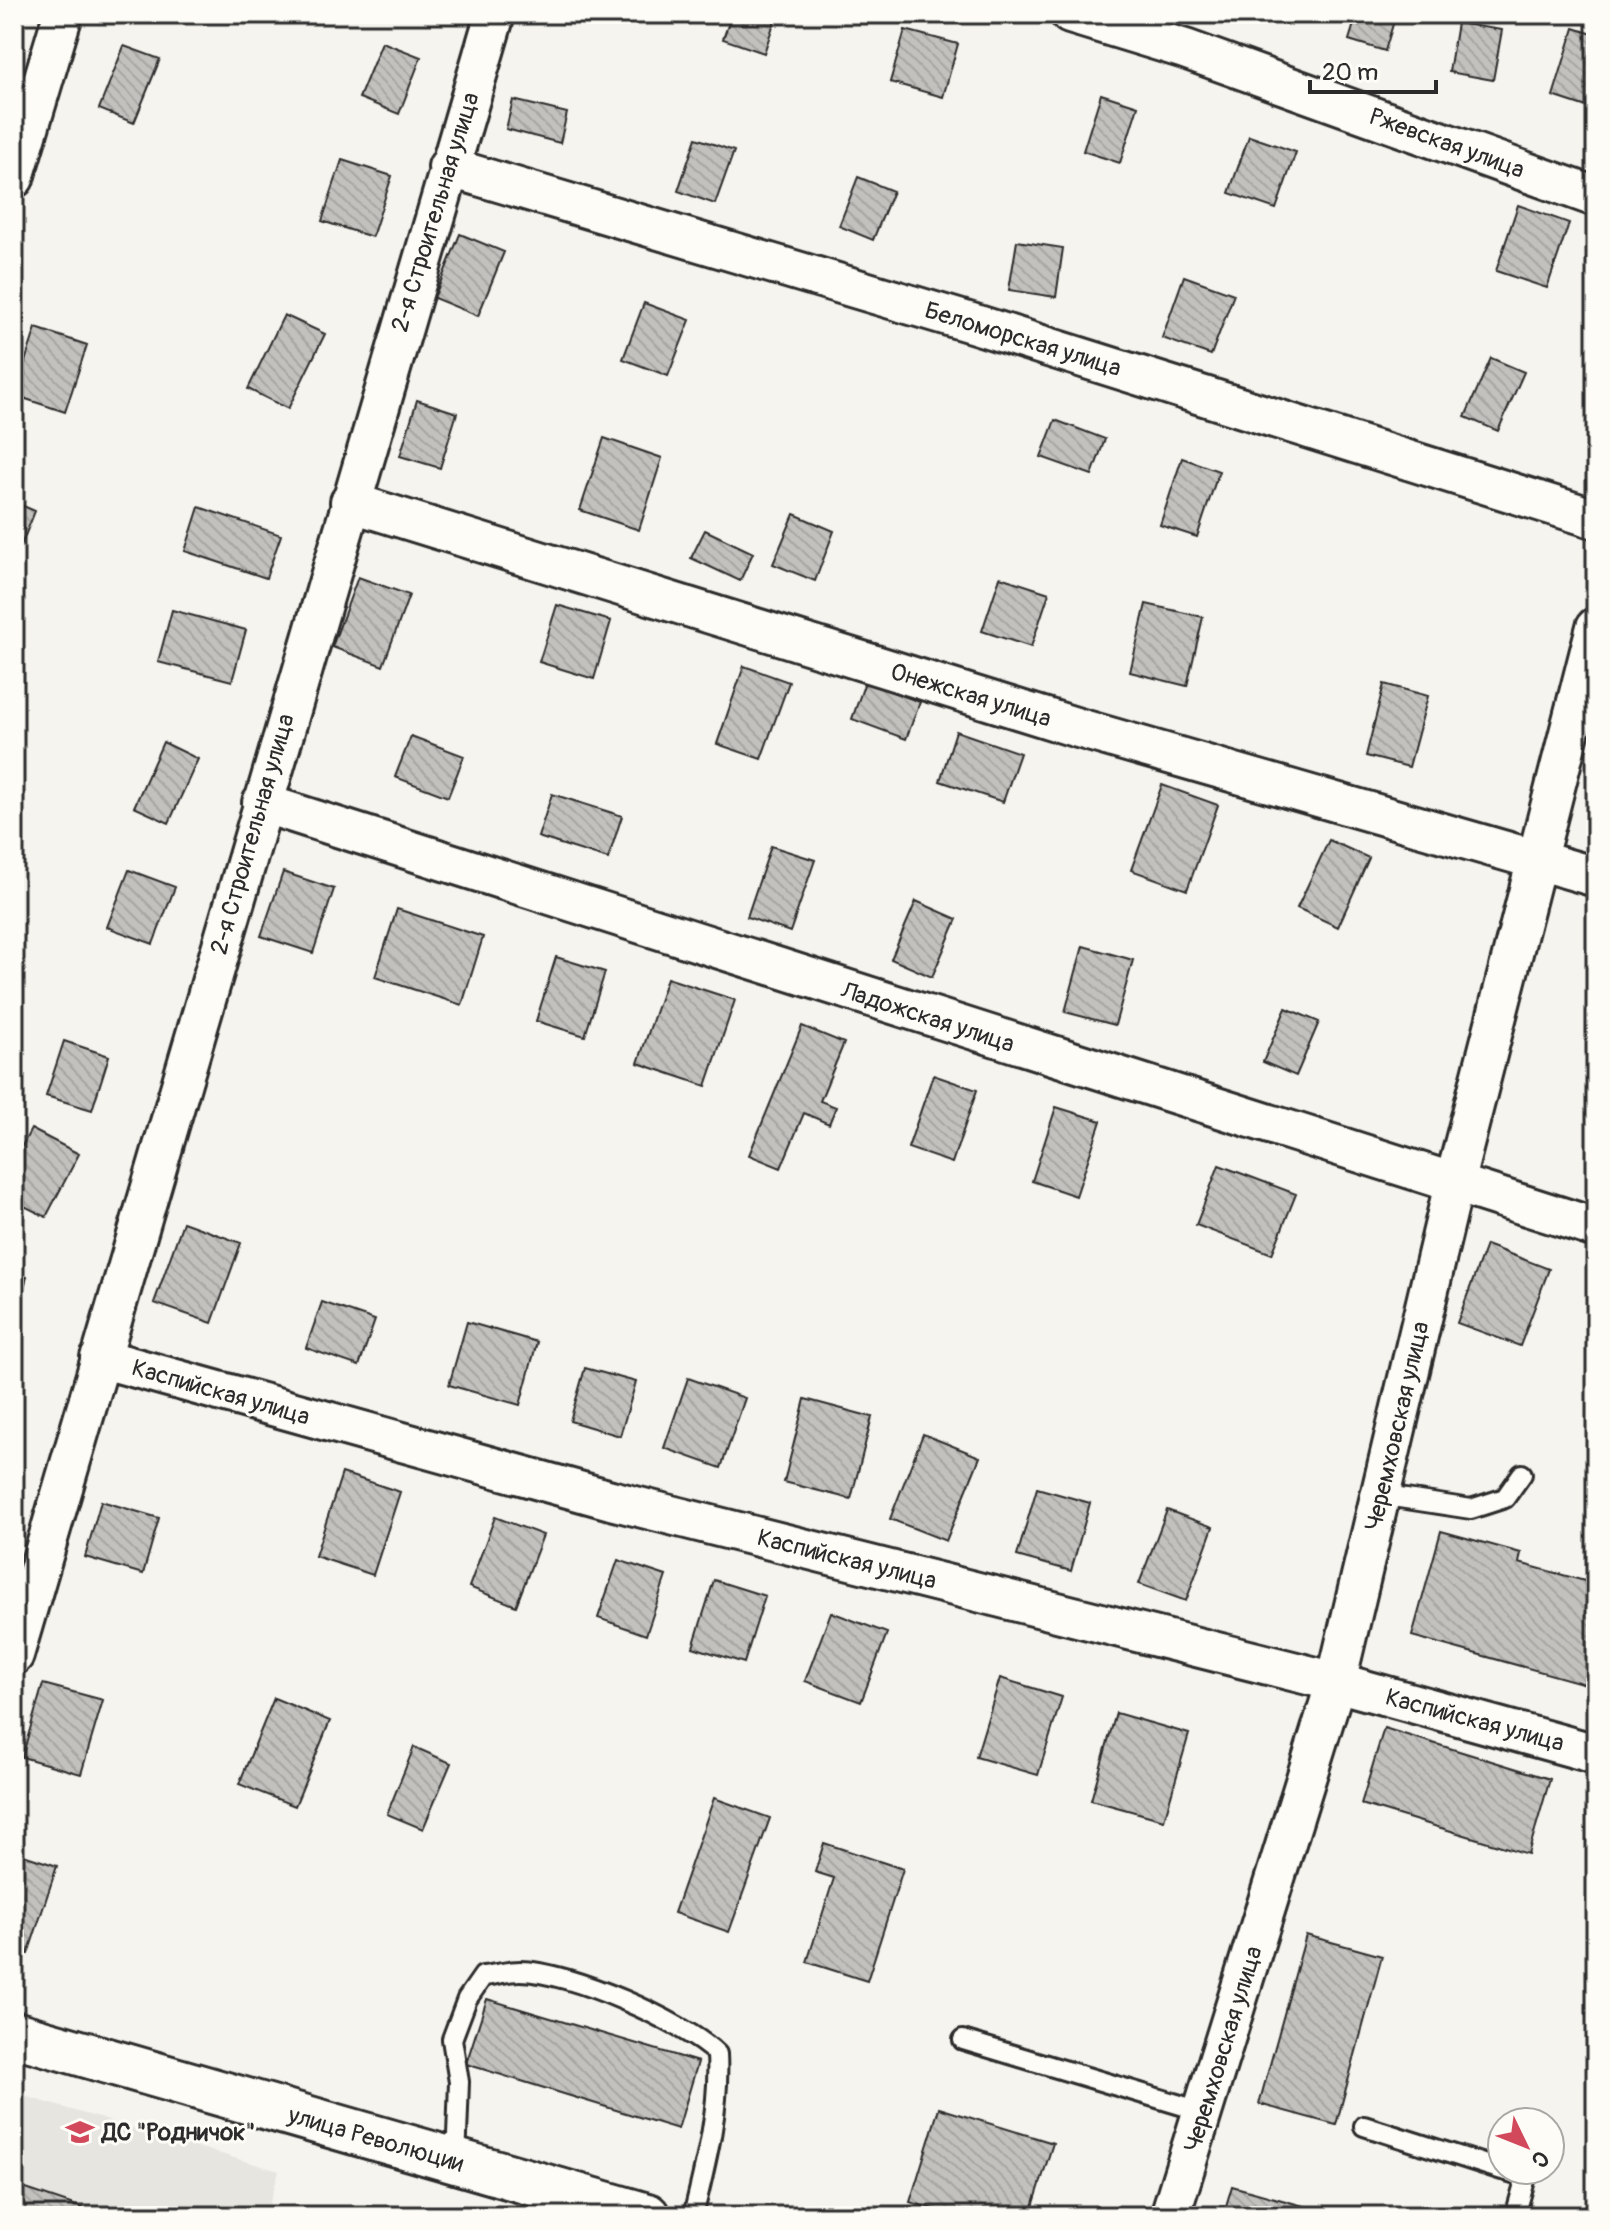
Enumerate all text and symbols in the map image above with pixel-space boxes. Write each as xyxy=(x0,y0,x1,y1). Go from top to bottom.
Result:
scale bar xyxy=(1310,44,1436,94)
text: 20 m xyxy=(1322,58,1378,87)
street label: 2-я Строительная улица xyxy=(385,89,486,335)
street label: Ржевская улица xyxy=(1365,102,1528,185)
street label: Беломорская улица xyxy=(921,296,1125,383)
street label: Онежская улица xyxy=(887,657,1055,734)
street label: 2-я Строительная улица xyxy=(204,711,301,958)
street label: Ладожская улица xyxy=(837,976,1018,1059)
street label: Черемховская улица xyxy=(1359,1319,1436,1534)
street label: Каспийская улица xyxy=(129,1353,313,1432)
street label: Каспийская улица xyxy=(754,1523,939,1596)
street label: Каспийская улица xyxy=(1382,1683,1567,1758)
street label: Черемховская улица xyxy=(1178,1943,1269,2156)
street label: улица Революции xyxy=(284,2100,467,2178)
north arrow xyxy=(1486,2106,1566,2186)
school or university icon: ДС "Родничок" xyxy=(65,2117,95,2147)
place label: ДС "Родничок" xyxy=(100,2118,255,2147)
text: С xyxy=(1525,2144,1555,2174)

